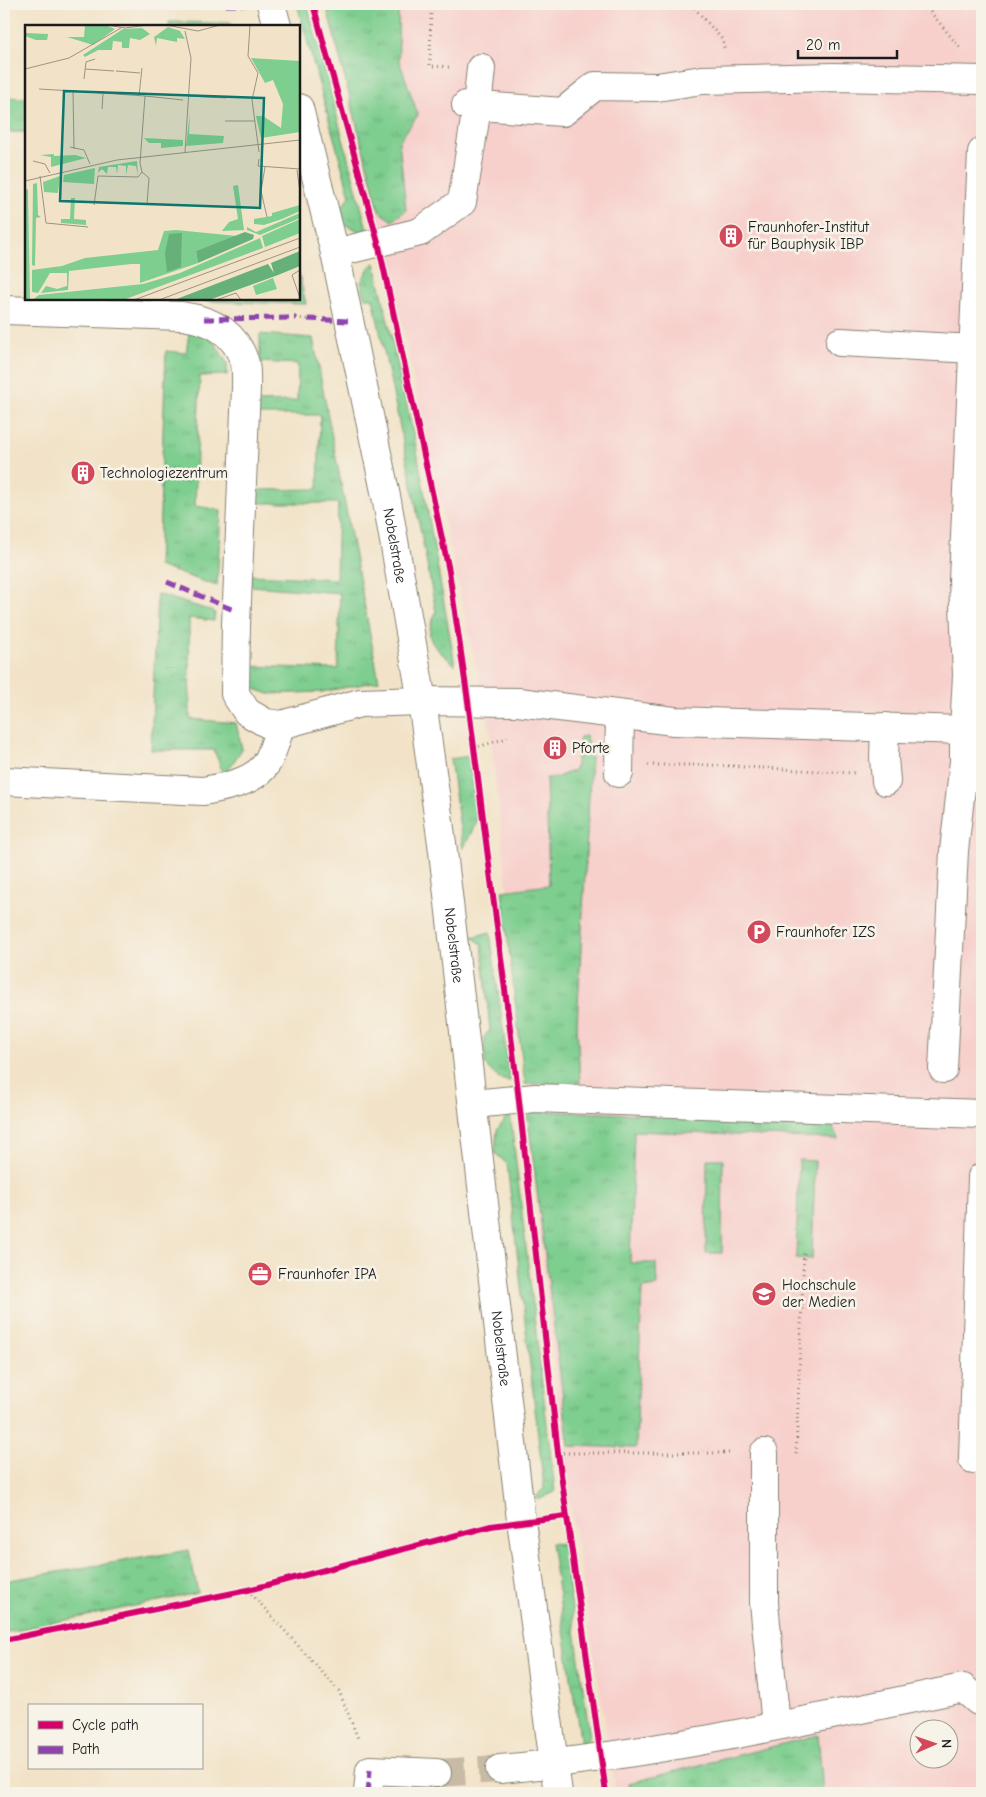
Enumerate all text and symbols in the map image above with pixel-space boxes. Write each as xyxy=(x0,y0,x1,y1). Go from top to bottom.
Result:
inset map xyxy=(25,25,300,300)
scale bar xyxy=(798,28,897,60)
text: 20 m xyxy=(806,36,840,54)
place label: Fraunhofer-Institut für Bauphysik IBP xyxy=(747,218,870,253)
building icon: Fraunhofer-Institut für Bauphysik IBP xyxy=(718,223,744,249)
building icon: Technologiezentrum xyxy=(70,460,96,486)
place label: Technologiezentrum xyxy=(100,464,228,482)
street label: Nobelstraße xyxy=(379,507,410,585)
building icon: Pforte xyxy=(542,735,568,761)
place label: Pforte xyxy=(572,739,610,757)
street label: Nobelstraße xyxy=(441,906,467,984)
parking icon: Fraunhofer IZS xyxy=(746,919,772,945)
place label: Fraunhofer IZS xyxy=(776,923,875,941)
office icon: Fraunhofer IPA xyxy=(247,1261,273,1287)
place label: Fraunhofer IPA xyxy=(278,1265,377,1283)
place label: Hochschule der Medien xyxy=(782,1276,856,1311)
school or university icon: Hochschule der Medien xyxy=(751,1281,777,1307)
street label: Nobelstraße xyxy=(488,1310,514,1388)
legend xyxy=(28,1704,202,1770)
text: Cycle path xyxy=(72,1716,139,1734)
north arrow xyxy=(908,1720,958,1770)
text: N xyxy=(938,1739,955,1748)
text: Path xyxy=(72,1740,100,1758)

